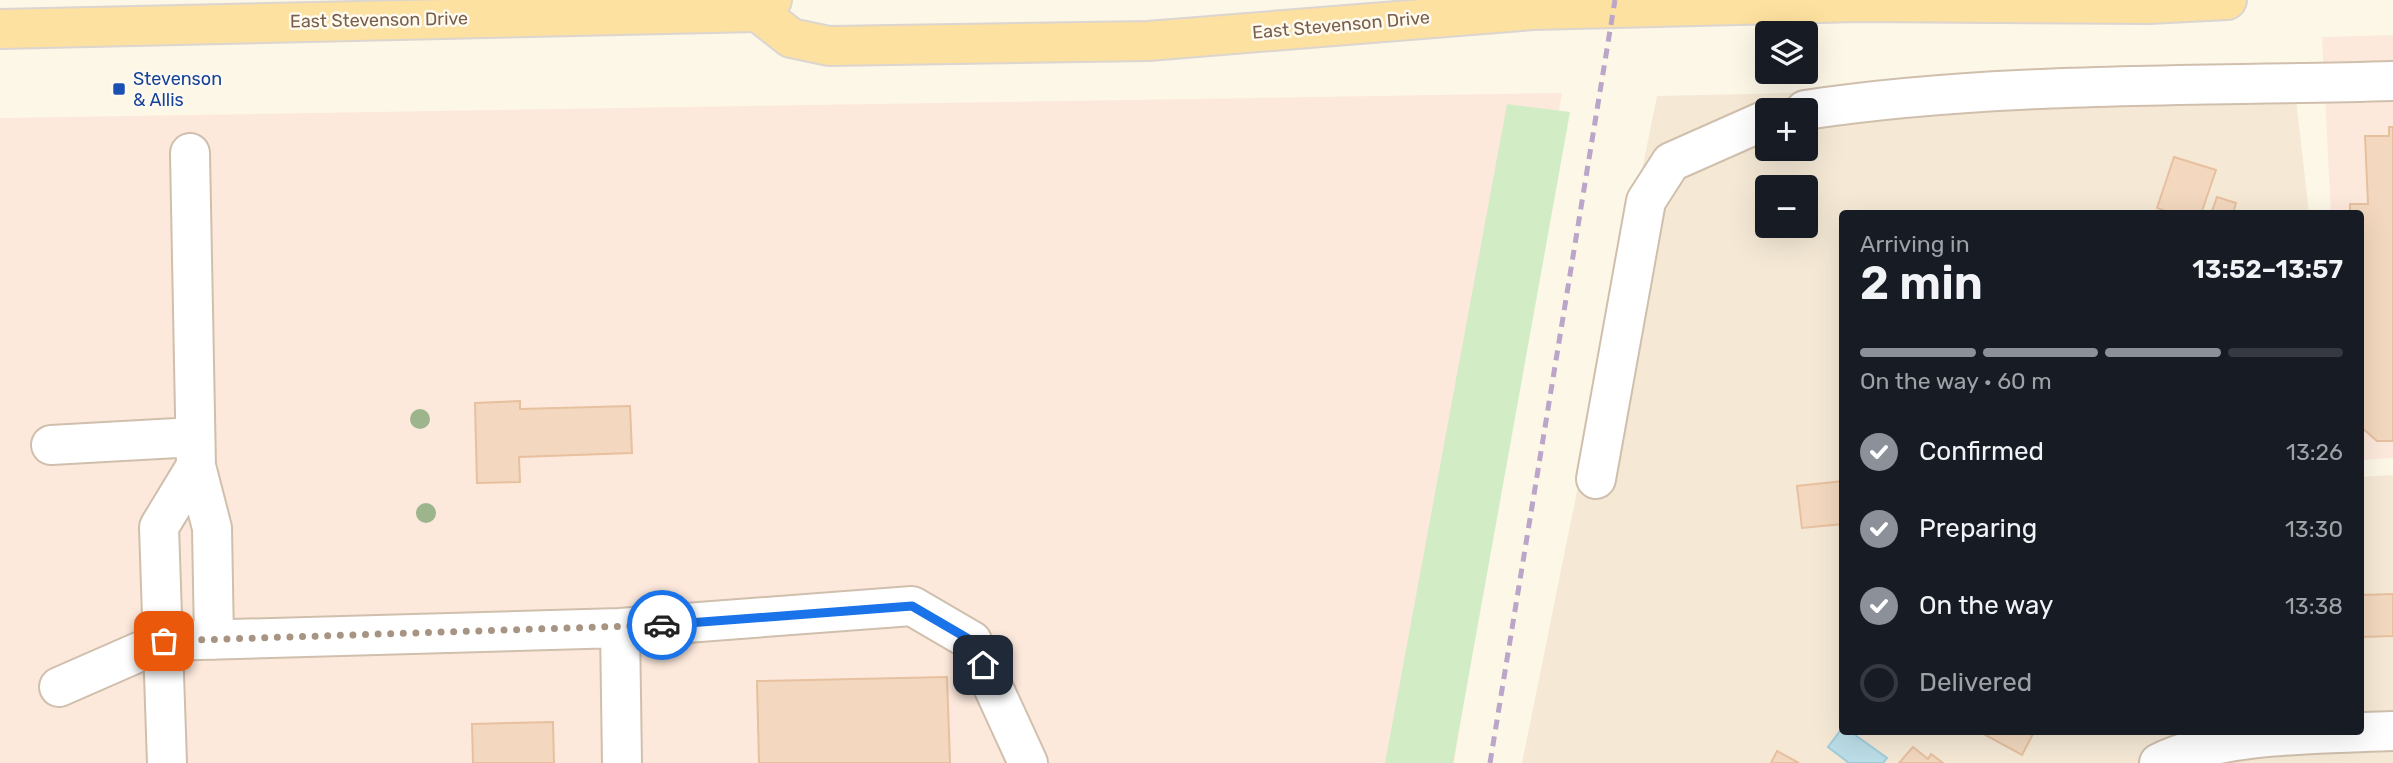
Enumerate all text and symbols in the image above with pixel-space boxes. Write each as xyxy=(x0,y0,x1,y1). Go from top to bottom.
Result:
street label: East Stevenson Drive xyxy=(1251,6,1431,44)
street label: East Stevenson Drive xyxy=(290,7,468,33)
map controls xyxy=(1755,21,1818,238)
button: layers xyxy=(1755,21,1818,84)
place label: Stevenson & Allis xyxy=(133,68,222,111)
marker: Stevenson & Allis xyxy=(111,81,127,97)
button: + xyxy=(1755,98,1818,161)
button: − xyxy=(1755,175,1818,238)
text: Arriving in xyxy=(1860,230,1970,258)
text: 13:52–13:57 xyxy=(2192,254,2343,285)
text: 2 min xyxy=(1860,256,1983,311)
text: On the way · 60 m xyxy=(1860,367,2052,395)
icon: check xyxy=(1860,433,1898,471)
text: Confirmed xyxy=(1919,436,2044,467)
text: 13:26 xyxy=(2286,438,2343,466)
icon: check xyxy=(1860,510,1898,548)
text: Preparing xyxy=(1919,513,2037,544)
text: 13:30 xyxy=(2285,515,2343,543)
icon: check xyxy=(1860,587,1898,625)
courier xyxy=(627,590,697,660)
text: On the way xyxy=(1919,590,2053,621)
text: 13:38 xyxy=(2285,592,2343,620)
icon: car xyxy=(643,606,681,644)
pin xyxy=(134,611,194,671)
icon: bag xyxy=(145,622,183,660)
pin xyxy=(953,635,1013,695)
icon: home xyxy=(964,646,1002,684)
text: Delivered xyxy=(1919,667,2032,698)

